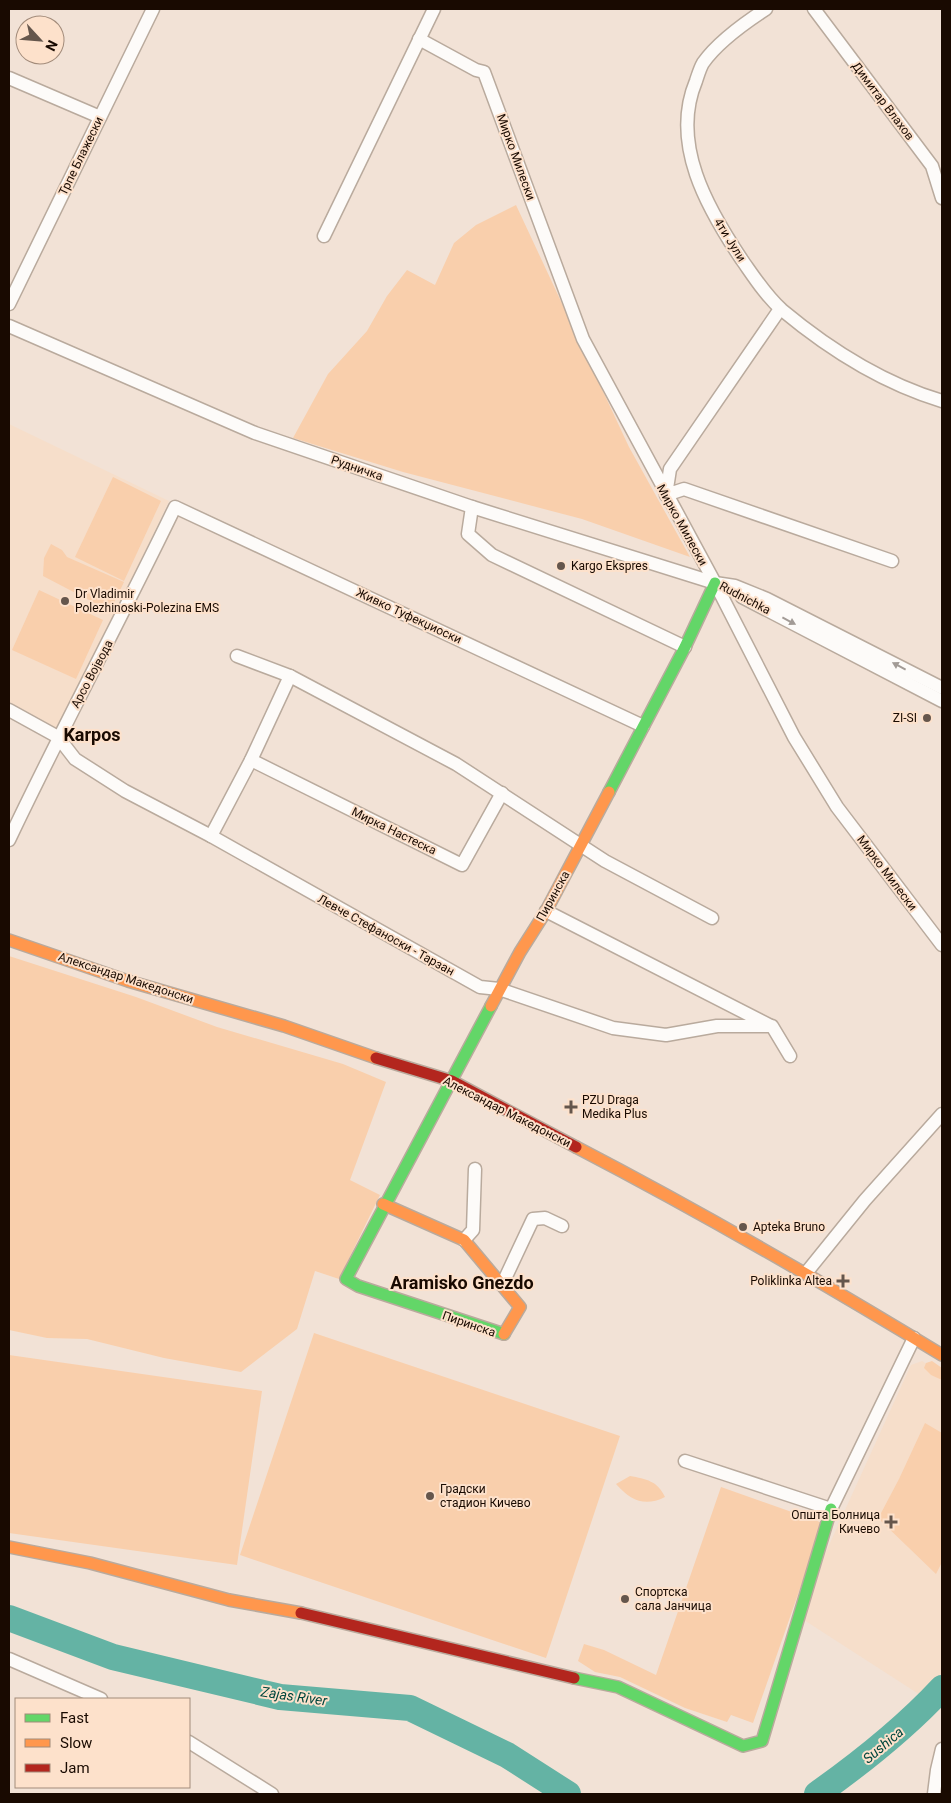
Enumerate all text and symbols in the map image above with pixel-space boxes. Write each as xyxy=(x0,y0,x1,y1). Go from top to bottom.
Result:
north arrow xyxy=(15,15,65,65)
text: N xyxy=(42,38,61,54)
street label: Димитар Влахов xyxy=(849,59,917,143)
street label: Мирко Милески xyxy=(494,112,538,202)
street label: Трпе Блажески xyxy=(56,114,106,198)
street label: 4ти Јули xyxy=(711,216,749,264)
street label: Рудничка xyxy=(329,453,385,483)
street label: Мирко Милески xyxy=(654,482,710,568)
place label: Kargo Ekspres xyxy=(571,559,648,573)
marker: Kargo Ekspres xyxy=(555,560,567,572)
street label: Rudnichka xyxy=(717,579,773,617)
street label: Живко Туфекџиоски xyxy=(354,585,464,647)
place label: Dr Vladimir Polezhinoski-Polezina EMS xyxy=(75,587,219,615)
marker: Dr Vladimir Polezhinoski-Polezina EMS xyxy=(59,595,71,607)
one-way arrow xyxy=(782,617,797,625)
street label: Арсо Војвода xyxy=(68,638,116,710)
one-way arrow xyxy=(892,662,906,670)
place label: ZI-SI xyxy=(893,711,917,725)
marker: ZI-SI xyxy=(921,712,933,724)
district label: Karpos xyxy=(63,724,121,745)
street label: Мирка Настеска xyxy=(349,804,439,858)
street label: Мирко Милески xyxy=(854,833,920,913)
street label: Пиринска xyxy=(533,868,573,924)
street label: Левче Стефаноски - Тарзан xyxy=(315,892,457,978)
street label: Александар Македонски xyxy=(57,950,195,1007)
street label: Александар Македонски xyxy=(441,1074,573,1150)
place label: PZU Draga Medika Plus xyxy=(582,1093,647,1121)
marker: PZU Draga Medika Plus xyxy=(564,1100,578,1114)
place label: Apteka Bruno xyxy=(753,1220,825,1234)
marker: Apteka Bruno xyxy=(737,1221,749,1233)
district label: Aramisko Gnezdo xyxy=(390,1272,534,1293)
place label: Poliklinka Altea xyxy=(750,1274,832,1288)
marker: Poliklinka Altea xyxy=(836,1274,850,1288)
street label: Пиринска xyxy=(441,1308,497,1340)
place label: Градски стадион Кичево xyxy=(440,1482,531,1510)
marker: Градски стадион Кичево xyxy=(424,1490,436,1502)
place label: Општа Болница Кичево xyxy=(791,1508,880,1536)
marker: Општа Болница Кичево xyxy=(884,1515,898,1529)
place label: Спортска сала Јанчица xyxy=(635,1585,711,1613)
marker: Спортска сала Јанчица xyxy=(619,1593,631,1605)
water label: Zajas River xyxy=(259,1683,328,1709)
legend xyxy=(15,1698,190,1788)
text: Fast xyxy=(60,1709,89,1727)
water label: Sushica xyxy=(860,1723,906,1767)
text: Slow xyxy=(60,1734,92,1752)
text: Jam xyxy=(60,1759,90,1777)

